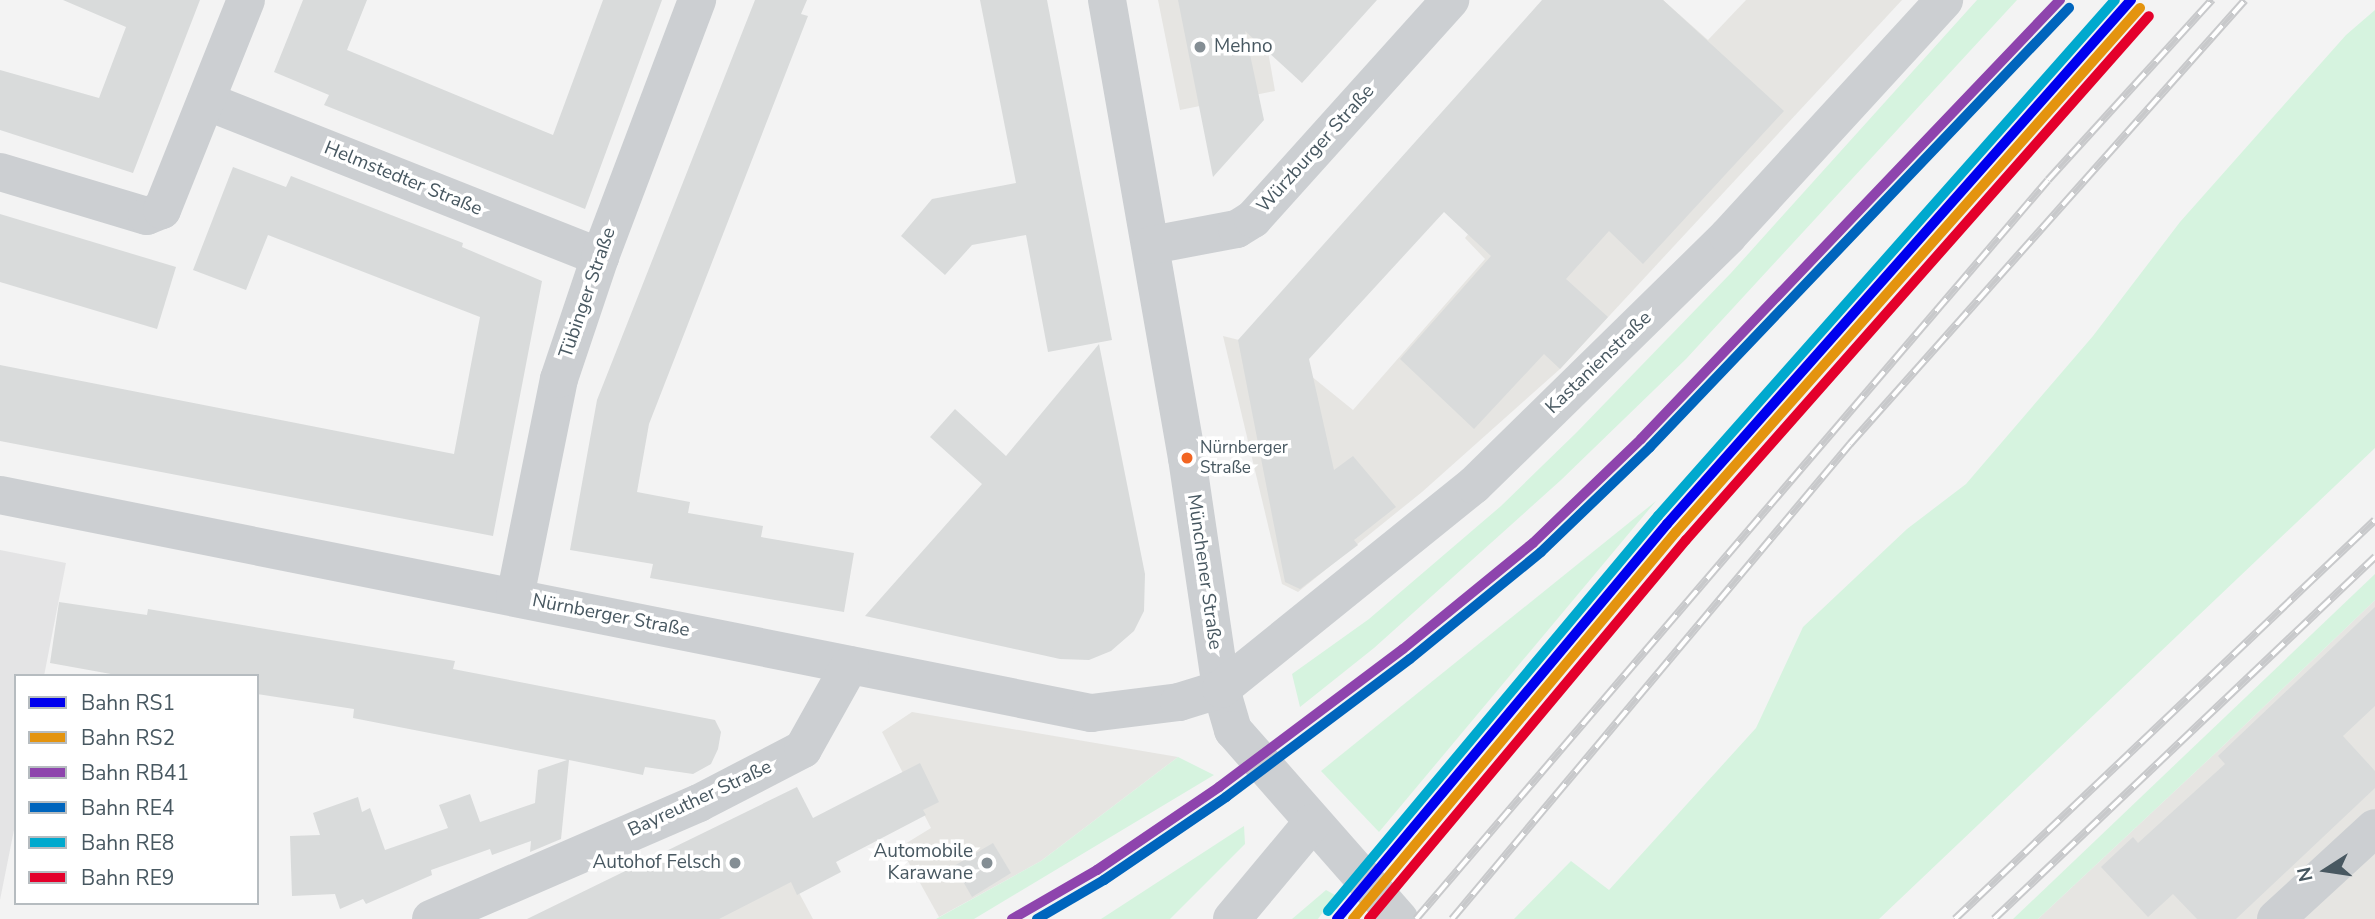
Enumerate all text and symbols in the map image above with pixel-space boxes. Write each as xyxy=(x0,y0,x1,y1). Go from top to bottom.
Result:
place label: Mehno xyxy=(1214,36,1273,58)
marker: Mehno xyxy=(1192,39,1208,55)
street label: Würzburger Straße xyxy=(1253,80,1379,218)
street label: Helmstedter Straße xyxy=(321,137,485,221)
street label: Tübinger Straße xyxy=(555,225,621,361)
street label: Kastanienstraße xyxy=(1541,307,1657,419)
place label: Nürnberger Straße xyxy=(1200,438,1288,478)
marker: Nürnberger Straße xyxy=(1180,451,1194,465)
street label: Münchener Straße xyxy=(1182,493,1226,651)
street label: Nürnberger Straße xyxy=(530,590,692,642)
legend xyxy=(14,674,259,905)
text: Bahn RS1 xyxy=(81,689,175,717)
text: Bahn RS2 xyxy=(81,724,175,752)
street label: Bayreuther Straße xyxy=(624,756,776,842)
text: Bahn RB41 xyxy=(81,759,189,787)
text: Bahn RE4 xyxy=(81,794,174,822)
text: Bahn RE8 xyxy=(81,829,174,857)
north arrow xyxy=(2291,835,2361,905)
place label: Automobile Karawane xyxy=(873,841,973,885)
place label: Autohof Felsch xyxy=(592,852,721,874)
marker: Autohof Felsch xyxy=(727,855,743,871)
marker: Automobile Karawane xyxy=(979,855,995,871)
text: Bahn RE9 xyxy=(81,864,174,892)
text: N xyxy=(2291,865,2320,884)

